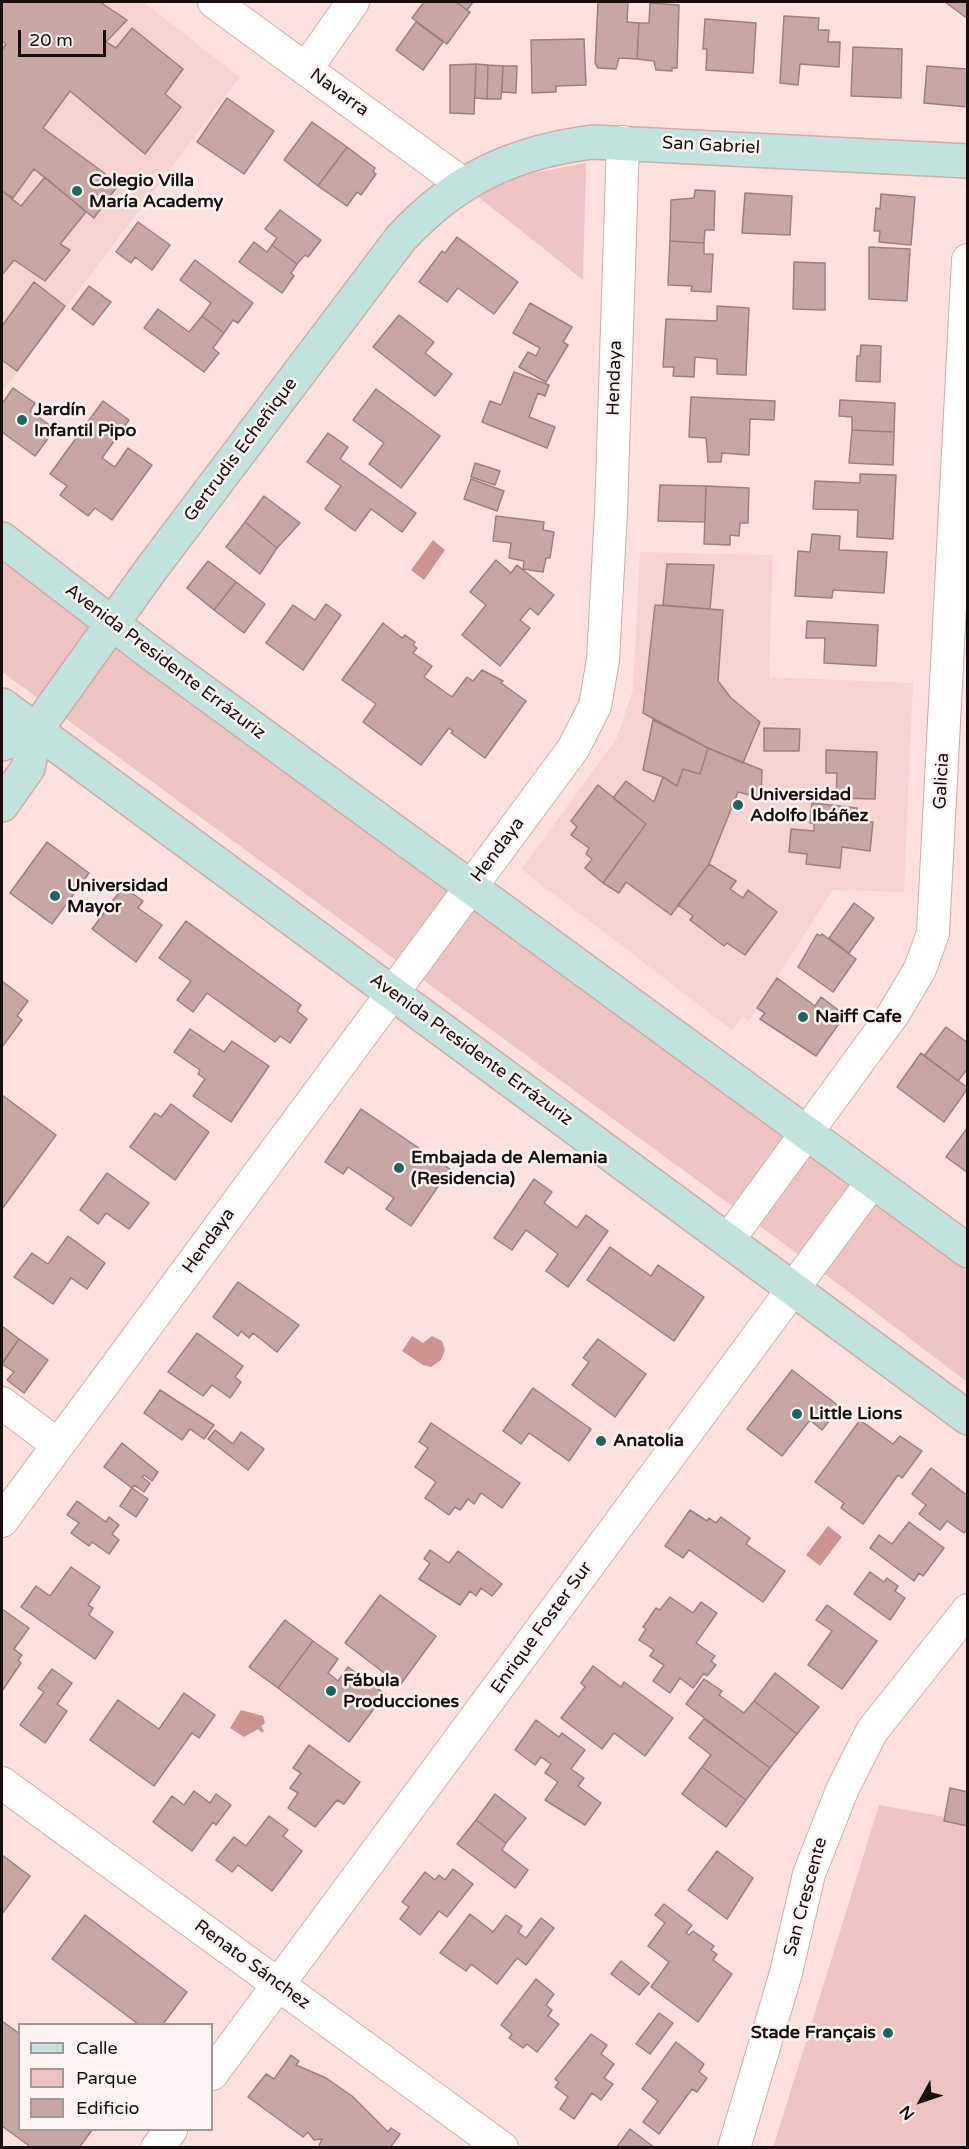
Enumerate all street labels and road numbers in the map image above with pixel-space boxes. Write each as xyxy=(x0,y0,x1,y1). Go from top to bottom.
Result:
street label: Navarra xyxy=(305,64,373,122)
street label: San Gabriel xyxy=(662,133,760,159)
street label: Hendaya xyxy=(603,340,627,416)
street label: Gertrudis Echeñique xyxy=(180,374,302,526)
street label: Avenida Presidente Errázuriz xyxy=(61,580,269,744)
street label: Galicia xyxy=(930,752,954,810)
street label: Hendaya xyxy=(467,813,529,887)
street label: Avenida Presidente Errázuriz xyxy=(365,969,577,1131)
street label: Hendaya xyxy=(178,1204,240,1278)
street label: Enrique Foster Sur xyxy=(487,1558,597,1698)
street label: San Crescente xyxy=(780,1835,832,1959)
street label: Renato Sánchez xyxy=(190,1916,314,2014)

